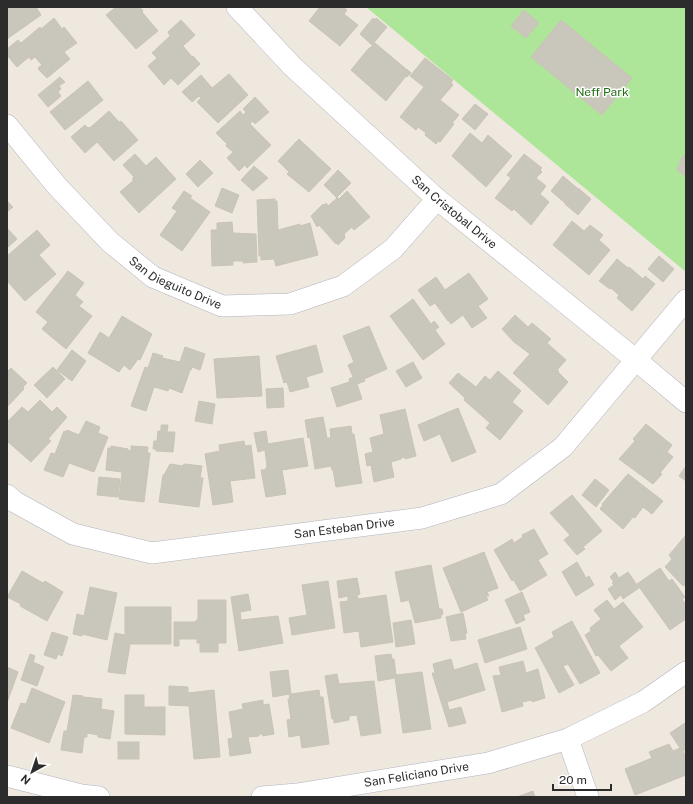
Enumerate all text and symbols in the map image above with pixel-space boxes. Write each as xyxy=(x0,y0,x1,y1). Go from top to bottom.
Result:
park label: Neff Park xyxy=(575,85,629,99)
street label: San Cristobal Drive xyxy=(409,172,500,252)
street label: San Dieguito Drive xyxy=(126,253,224,312)
street label: San Esteban Drive xyxy=(293,515,396,542)
north arrow xyxy=(12,752,52,792)
street label: San Feliciano Drive xyxy=(363,759,470,790)
scale bar xyxy=(553,766,611,792)
text: N xyxy=(18,772,33,787)
text: 20 m xyxy=(559,773,587,787)

